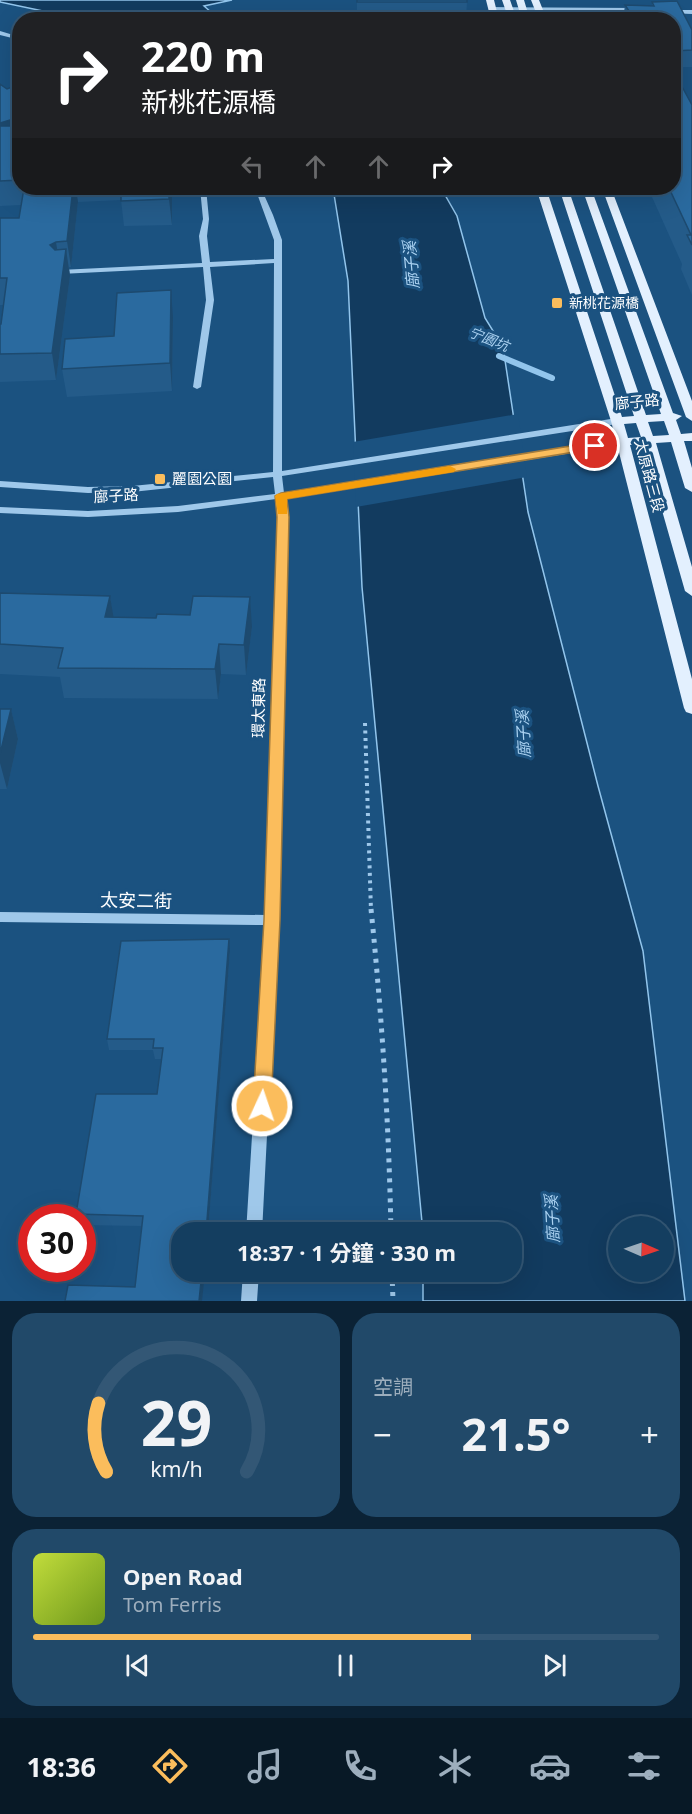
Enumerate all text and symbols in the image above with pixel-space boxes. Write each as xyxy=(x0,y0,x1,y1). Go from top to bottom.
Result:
text: 220 m xyxy=(141,27,265,84)
icon: right xyxy=(42,36,120,114)
text: 新桃花源橋 xyxy=(141,83,276,120)
icon: left xyxy=(236,150,269,183)
icon: ahead xyxy=(299,150,332,183)
icon: ahead xyxy=(362,150,395,183)
icon: right xyxy=(425,150,458,183)
water label: 廍子溪 xyxy=(398,238,424,290)
place label: 新桃花源橋 xyxy=(569,293,639,312)
marker: 新桃花源橋 xyxy=(550,296,564,310)
water label: 宁園坑 xyxy=(466,322,514,356)
street label: 廍子路 xyxy=(613,389,660,413)
pin xyxy=(569,420,620,471)
icon: arrive xyxy=(578,429,611,462)
street label: 太原路三段 xyxy=(631,437,669,515)
place label: 麗園公園 xyxy=(172,468,232,488)
marker: 麗園公園 xyxy=(153,472,167,486)
street label: 廍子路 xyxy=(93,484,139,506)
street label: 環太東路 xyxy=(247,678,269,738)
water label: 廍子溪 xyxy=(511,707,535,759)
street label: 太安二街 xyxy=(100,887,172,913)
position arrow xyxy=(230,1074,294,1138)
water label: 廍子溪 xyxy=(540,1192,564,1244)
speed limit sign: 30 xyxy=(18,1204,96,1282)
north arrow xyxy=(608,1216,674,1282)
map controls xyxy=(608,1216,674,1282)
text: 18:37 · 1 分鐘 · 330 m xyxy=(237,1237,456,1267)
text: 空調 xyxy=(373,1373,413,1400)
text: 29 xyxy=(140,1379,212,1464)
text: 21.5° xyxy=(462,1403,570,1464)
text: − xyxy=(373,1412,392,1457)
text: + xyxy=(640,1412,659,1457)
text: km/h xyxy=(150,1454,202,1483)
text: Open Road xyxy=(123,1561,243,1591)
text: Tom Ferris xyxy=(123,1591,222,1618)
icon: previous xyxy=(121,1649,154,1682)
icon: pause xyxy=(329,1649,362,1682)
icon: next xyxy=(538,1649,571,1682)
icon: directions xyxy=(149,1745,191,1787)
icon: music xyxy=(244,1745,286,1787)
icon: phone xyxy=(339,1745,381,1787)
icon: climate xyxy=(434,1745,476,1787)
icon: car xyxy=(529,1745,571,1787)
icon: filters xyxy=(623,1745,665,1787)
text: 18:36 xyxy=(26,1748,96,1785)

